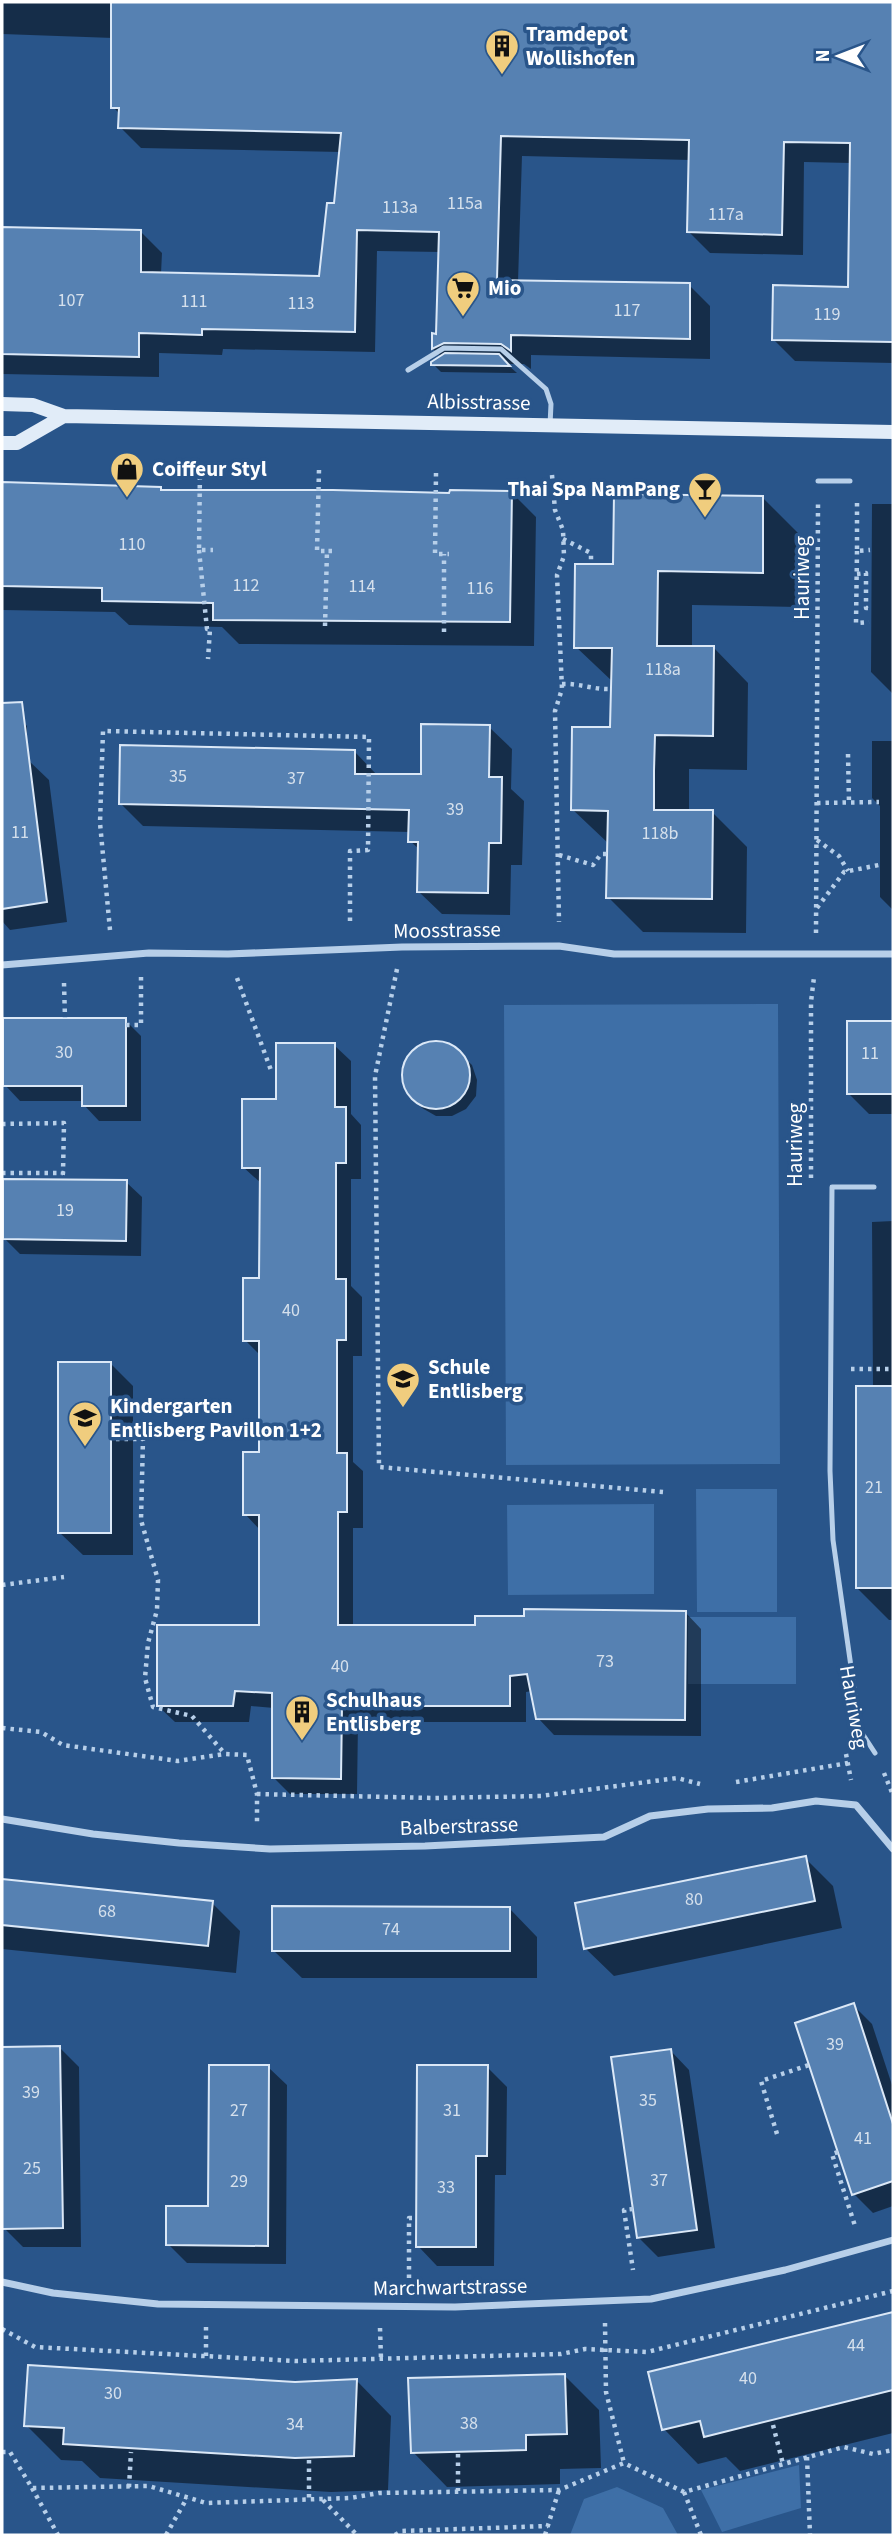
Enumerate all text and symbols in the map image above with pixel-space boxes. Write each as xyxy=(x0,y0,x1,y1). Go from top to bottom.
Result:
place label: Tramdepot Wollishofen xyxy=(526,19,635,73)
north arrow xyxy=(804,21,874,91)
building icon: Tramdepot Wollishofen xyxy=(483,27,521,76)
text: N xyxy=(810,50,837,62)
house number: 115a xyxy=(447,191,483,216)
house number: 113a xyxy=(382,195,418,220)
house number: 117a xyxy=(708,202,744,227)
supermarket icon: Mio xyxy=(444,269,482,318)
place label: Mio xyxy=(488,273,521,303)
house number: 107 xyxy=(58,288,84,313)
house number: 111 xyxy=(181,289,207,314)
house number: 113 xyxy=(288,291,314,316)
house number: 117 xyxy=(614,298,640,323)
house number: 119 xyxy=(814,302,840,327)
street label: Albisstrasse xyxy=(427,386,531,418)
shop icon: Coiffeur Styl xyxy=(108,450,146,499)
place label: Coiffeur Styl xyxy=(152,454,267,484)
bar icon: Thai Spa NamPang xyxy=(686,470,724,519)
place label: Thai Spa NamPang xyxy=(507,474,680,504)
house number: 110 xyxy=(119,532,145,557)
street label: Hauriweg xyxy=(787,536,817,620)
house number: 112 xyxy=(233,573,259,598)
house number: 114 xyxy=(349,574,375,599)
house number: 116 xyxy=(467,576,493,601)
house number: 118a xyxy=(645,657,681,682)
house number: 35 xyxy=(169,764,187,789)
house number: 37 xyxy=(287,766,305,791)
house number: 39 xyxy=(446,797,464,822)
house number: 11 xyxy=(11,820,29,845)
house number: 118b xyxy=(642,821,678,846)
street label: Moosstrasse xyxy=(393,914,501,946)
house number: 30 xyxy=(55,1040,73,1065)
house number: 11 xyxy=(861,1041,879,1066)
street label: Hauriweg xyxy=(780,1103,810,1187)
house number: 19 xyxy=(56,1198,74,1223)
house number: 40 xyxy=(282,1298,300,1323)
place label: Schule Entlisberg xyxy=(428,1352,523,1406)
school or university icon: Schule Entlisberg xyxy=(384,1360,422,1409)
place label: Kindergarten Entlisberg Pavillon 1+2 xyxy=(110,1391,322,1445)
school or university icon: Kindergarten Entlisberg Pavillon 1+2 xyxy=(66,1399,104,1448)
house number: 21 xyxy=(865,1475,883,1500)
house number: 73 xyxy=(596,1649,614,1674)
house number: 40 xyxy=(331,1654,349,1679)
street label: Hauriweg xyxy=(832,1663,876,1751)
place label: Schulhaus Entlisberg xyxy=(326,1685,422,1739)
building icon: Schulhaus Entlisberg xyxy=(283,1693,321,1742)
street label: Balberstrasse xyxy=(399,1809,519,1843)
house number: 80 xyxy=(685,1887,703,1912)
house number: 68 xyxy=(98,1899,116,1924)
house number: 74 xyxy=(382,1917,400,1942)
house number: 39 xyxy=(826,2032,844,2057)
house number: 39 xyxy=(22,2080,40,2105)
house number: 35 xyxy=(639,2088,657,2113)
house number: 27 xyxy=(230,2098,248,2123)
house number: 31 xyxy=(443,2098,461,2123)
house number: 41 xyxy=(854,2126,872,2151)
house number: 25 xyxy=(23,2156,41,2181)
house number: 37 xyxy=(650,2168,668,2193)
house number: 29 xyxy=(230,2169,248,2194)
house number: 33 xyxy=(437,2175,455,2200)
street label: Marchwartstrasse xyxy=(373,2271,527,2303)
house number: 44 xyxy=(847,2333,865,2358)
house number: 40 xyxy=(739,2366,757,2391)
house number: 30 xyxy=(104,2381,122,2406)
house number: 38 xyxy=(460,2411,478,2436)
house number: 34 xyxy=(286,2412,304,2437)

